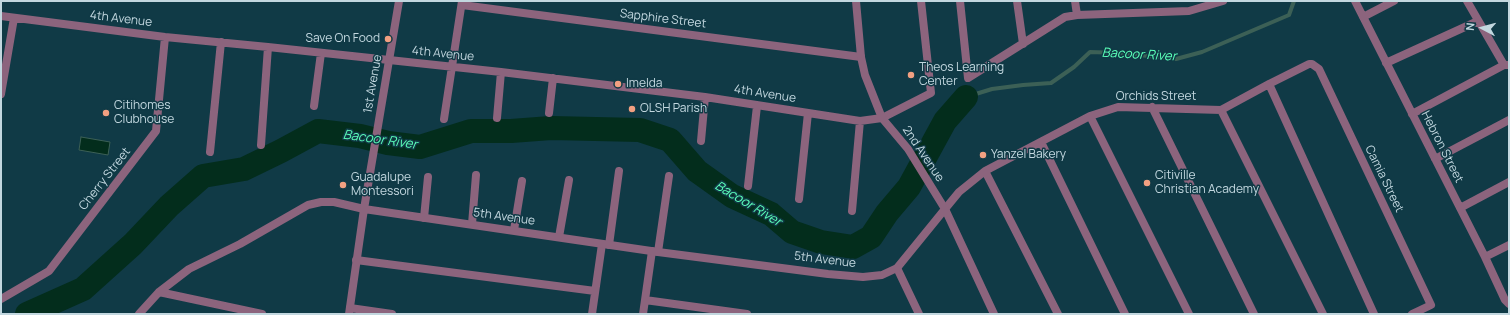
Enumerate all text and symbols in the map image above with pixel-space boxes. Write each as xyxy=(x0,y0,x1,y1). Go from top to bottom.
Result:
street label: Sapphire Street xyxy=(619,7,707,31)
street label: 4th Avenue xyxy=(89,8,153,30)
north arrow xyxy=(1462,8,1502,48)
text: N xyxy=(1462,22,1477,31)
place label: Save On Food xyxy=(306,32,380,46)
marker: Save On Food xyxy=(383,34,393,44)
street label: 4th Avenue xyxy=(411,44,475,64)
water label: Bacoor River xyxy=(1101,45,1177,65)
street label: 1st Avenue xyxy=(361,54,385,114)
place label: Theos Learning Center xyxy=(919,61,1004,89)
marker: Theos Learning Center xyxy=(906,70,916,80)
place label: Imelda xyxy=(626,77,663,91)
marker: Imelda xyxy=(613,79,623,89)
street label: 4th Avenue xyxy=(733,82,797,106)
street label: Orchids Street xyxy=(1116,90,1196,104)
place label: Citihomes Clubhouse xyxy=(114,99,174,127)
place label: OLSH Parish xyxy=(640,102,707,116)
marker: OLSH Parish xyxy=(627,104,637,114)
marker: Citihomes Clubhouse xyxy=(101,108,111,118)
street label: Hebron Street xyxy=(1418,109,1466,185)
street label: 2nd Avenue xyxy=(899,123,947,185)
water label: Bacoor River xyxy=(342,127,418,153)
street label: Camia Street xyxy=(1362,143,1406,215)
street label: Cherry Street xyxy=(76,145,134,213)
place label: Yanzel Bakery xyxy=(991,148,1066,162)
marker: Yanzel Bakery xyxy=(978,150,988,160)
place label: Citiville Christian Academy xyxy=(1155,169,1259,197)
place label: Guadalupe Montessori xyxy=(351,171,414,199)
water label: Bacoor River xyxy=(712,178,784,230)
marker: Citiville Christian Academy xyxy=(1142,178,1152,188)
marker: Guadalupe Montessori xyxy=(338,180,348,190)
street label: 5th Avenue xyxy=(472,206,536,228)
street label: 5th Avenue xyxy=(793,249,857,271)

